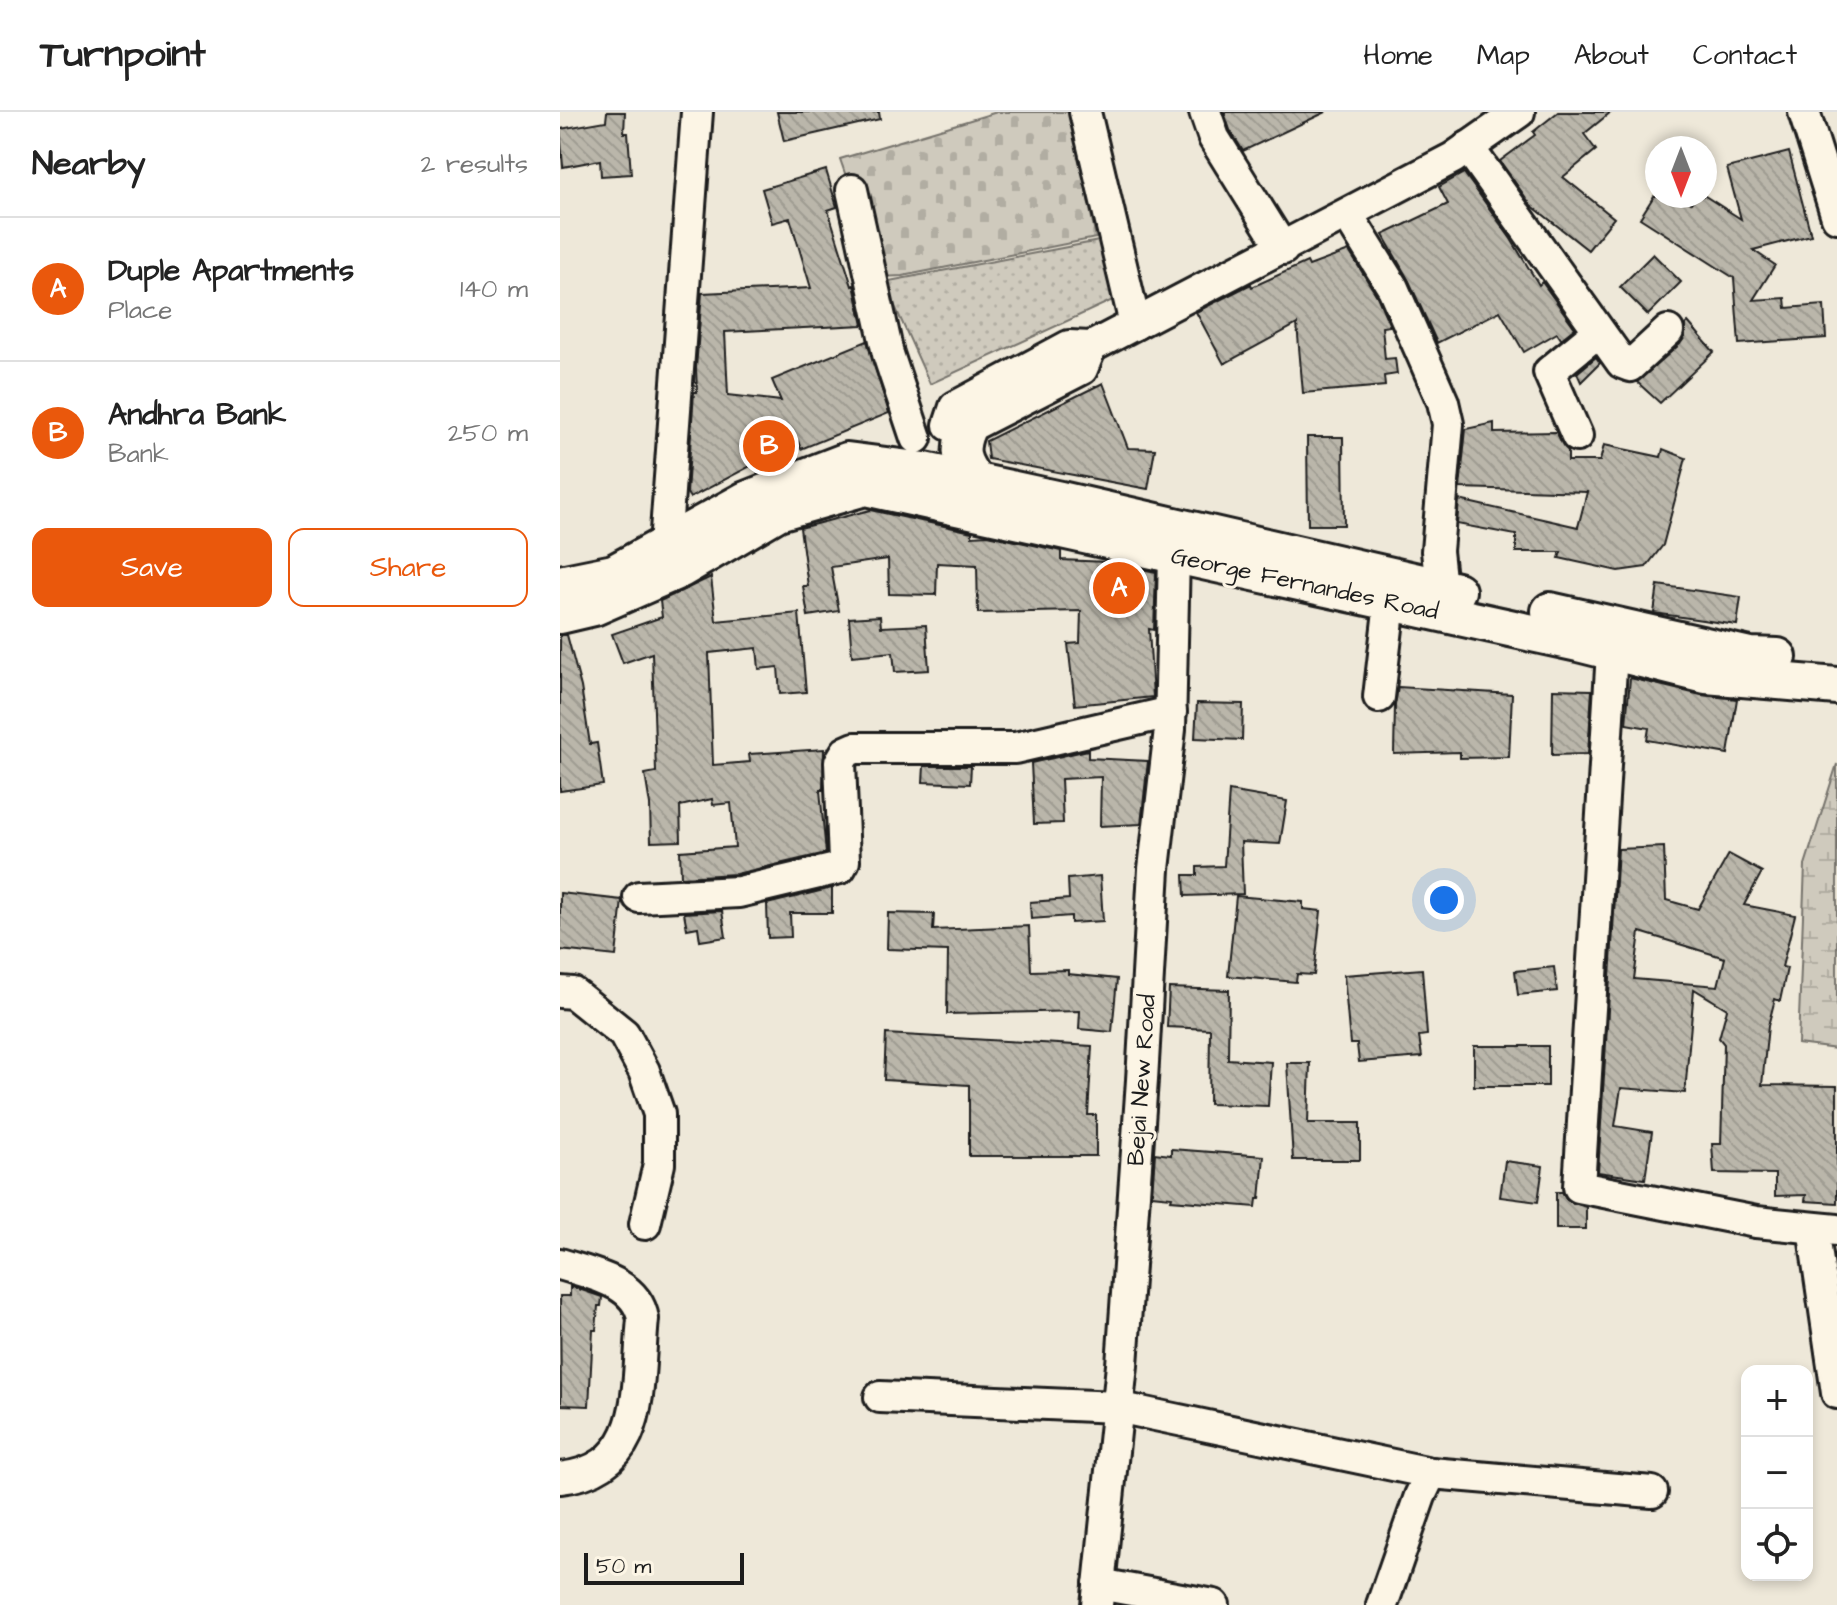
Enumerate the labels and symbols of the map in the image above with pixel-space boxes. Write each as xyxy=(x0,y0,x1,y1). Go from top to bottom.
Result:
north arrow xyxy=(1645,136,1717,208)
pin: B xyxy=(743,416,795,476)
street label: George Fernandes Road xyxy=(1168,539,1442,630)
pin: A xyxy=(1093,558,1145,618)
your location xyxy=(1424,880,1464,920)
street label: Bejai New Road xyxy=(1119,993,1165,1167)
scale bar xyxy=(584,1549,744,1585)

